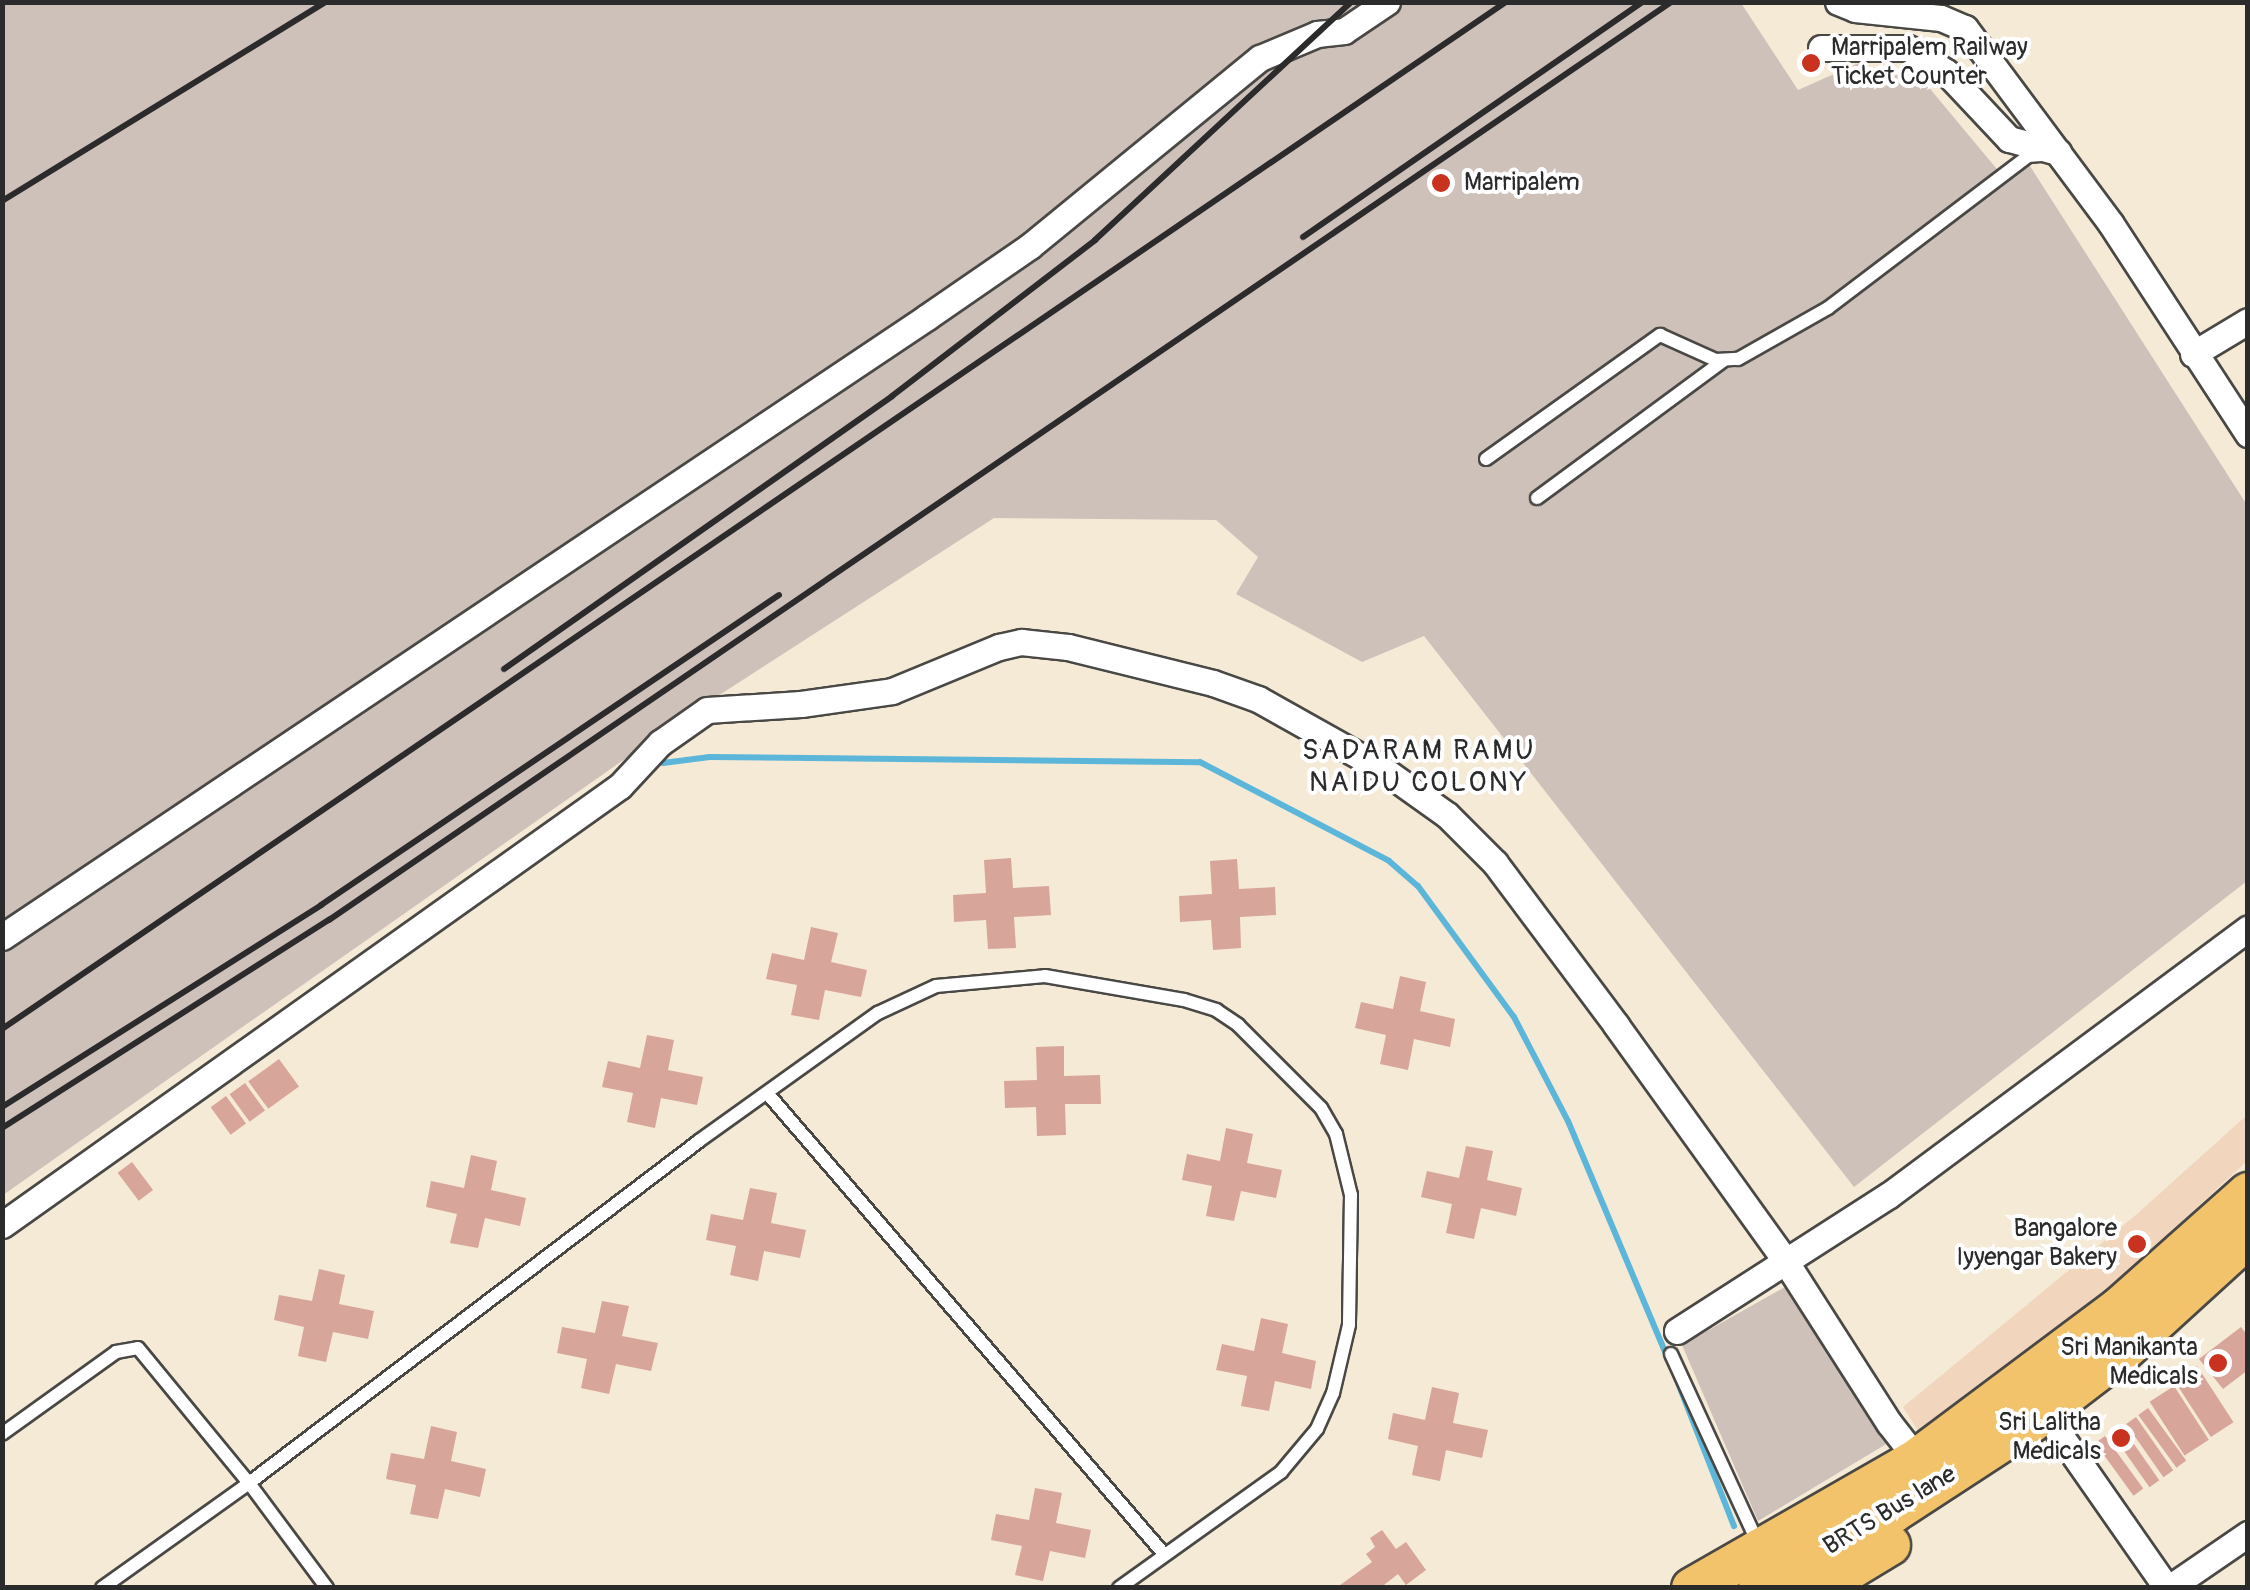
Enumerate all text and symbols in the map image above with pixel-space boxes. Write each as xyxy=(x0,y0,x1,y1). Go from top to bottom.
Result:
place label: Marripalem Railway Ticket Counter xyxy=(1831,34,2028,93)
marker: Marripalem Railway Ticket Counter xyxy=(1800,52,1822,74)
place label: Marripalem xyxy=(1464,168,1580,198)
marker: Marripalem xyxy=(1428,170,1454,196)
district label: SADARAM RAMU NAIDU COLONY xyxy=(1302,734,1536,800)
place label: Bangalore Iyyengar Bakery xyxy=(1956,1215,2117,1274)
marker: Bangalore Iyyengar Bakery xyxy=(2126,1233,2148,1255)
place label: Sri Manikanta Medicals xyxy=(2060,1334,2198,1393)
marker: Sri Manikanta Medicals xyxy=(2207,1352,2229,1374)
place label: Sri Lalitha Medicals xyxy=(1998,1409,2101,1468)
marker: Sri Lalitha Medicals xyxy=(2110,1427,2132,1449)
street label: BRTS Bus lane xyxy=(1818,1460,1962,1562)

